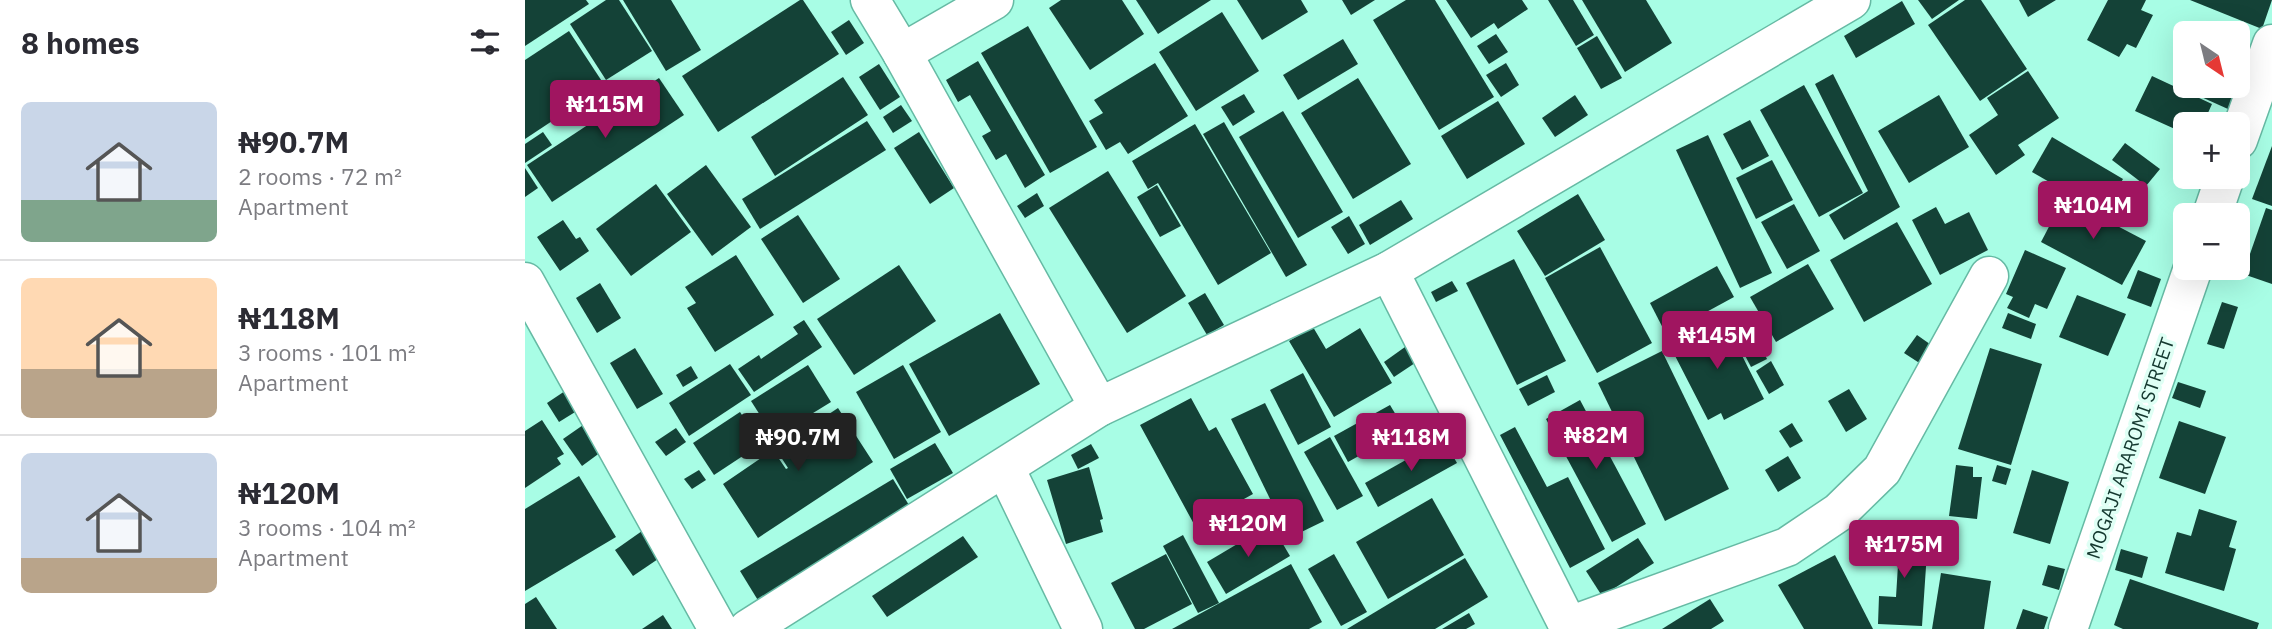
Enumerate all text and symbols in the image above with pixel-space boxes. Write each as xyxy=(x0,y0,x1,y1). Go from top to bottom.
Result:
north arrow xyxy=(2173,21,2251,98)
map controls xyxy=(2173,21,2250,280)
text: 8 homes xyxy=(21,23,140,62)
icon: filters xyxy=(466,23,504,61)
pin: ₦115M xyxy=(556,80,654,140)
text: ₦115M xyxy=(566,88,644,118)
button: + xyxy=(2173,112,2250,189)
text: ₦90.7M xyxy=(238,122,349,161)
icon: home xyxy=(77,130,161,214)
text: 2 rooms · 72 m² xyxy=(238,161,402,191)
pin: ₦104M xyxy=(2044,182,2142,241)
text: ₦104M xyxy=(2054,189,2132,219)
text: Apartment xyxy=(238,191,349,221)
button: − xyxy=(2173,203,2250,280)
text: ₦118M xyxy=(238,298,340,337)
icon: home xyxy=(77,306,161,390)
pin: ₦145M xyxy=(1668,312,1766,371)
text: ₦145M xyxy=(1678,319,1756,349)
street label: MOGAJI ARAROMI STREET xyxy=(2081,334,2179,562)
text: 3 rooms · 101 m² xyxy=(238,337,416,367)
text: Apartment xyxy=(238,367,349,397)
pin: ₦82M xyxy=(1555,412,1637,471)
pin: ₦90.7M xyxy=(741,414,855,473)
pin: ₦118M xyxy=(1362,414,1460,473)
text: ₦82M xyxy=(1564,419,1628,449)
text: ₦90.7M xyxy=(755,421,841,451)
text: ₦118M xyxy=(1372,421,1450,451)
text: ₦120M xyxy=(238,473,340,512)
icon: home xyxy=(77,481,161,565)
pin: ₦120M xyxy=(1199,500,1297,559)
text: ₦120M xyxy=(1209,507,1287,537)
text: 3 rooms · 104 m² xyxy=(238,512,416,542)
pin: ₦175M xyxy=(1855,520,1953,580)
text: ₦175M xyxy=(1865,528,1943,558)
text: Apartment xyxy=(238,542,349,572)

